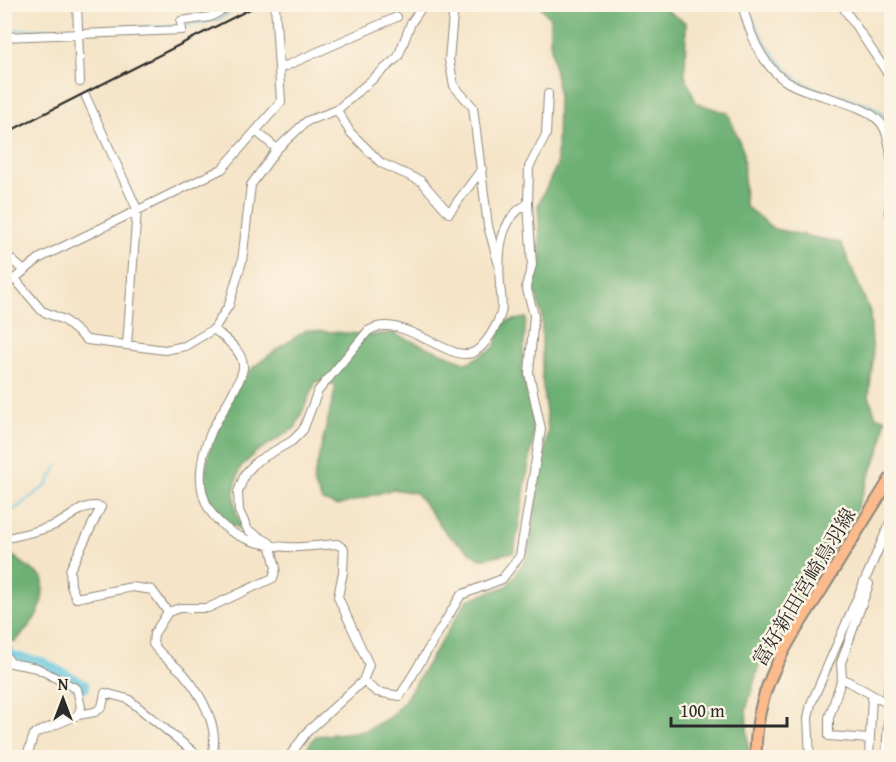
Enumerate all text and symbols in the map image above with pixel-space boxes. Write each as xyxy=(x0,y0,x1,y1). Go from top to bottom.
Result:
street label: 富好新田宮崎鳥羽線 xyxy=(745,502,862,671)
north arrow xyxy=(33,669,93,729)
text: N xyxy=(58,672,69,696)
scale bar xyxy=(671,690,786,728)
text: 100 m xyxy=(680,697,725,724)

